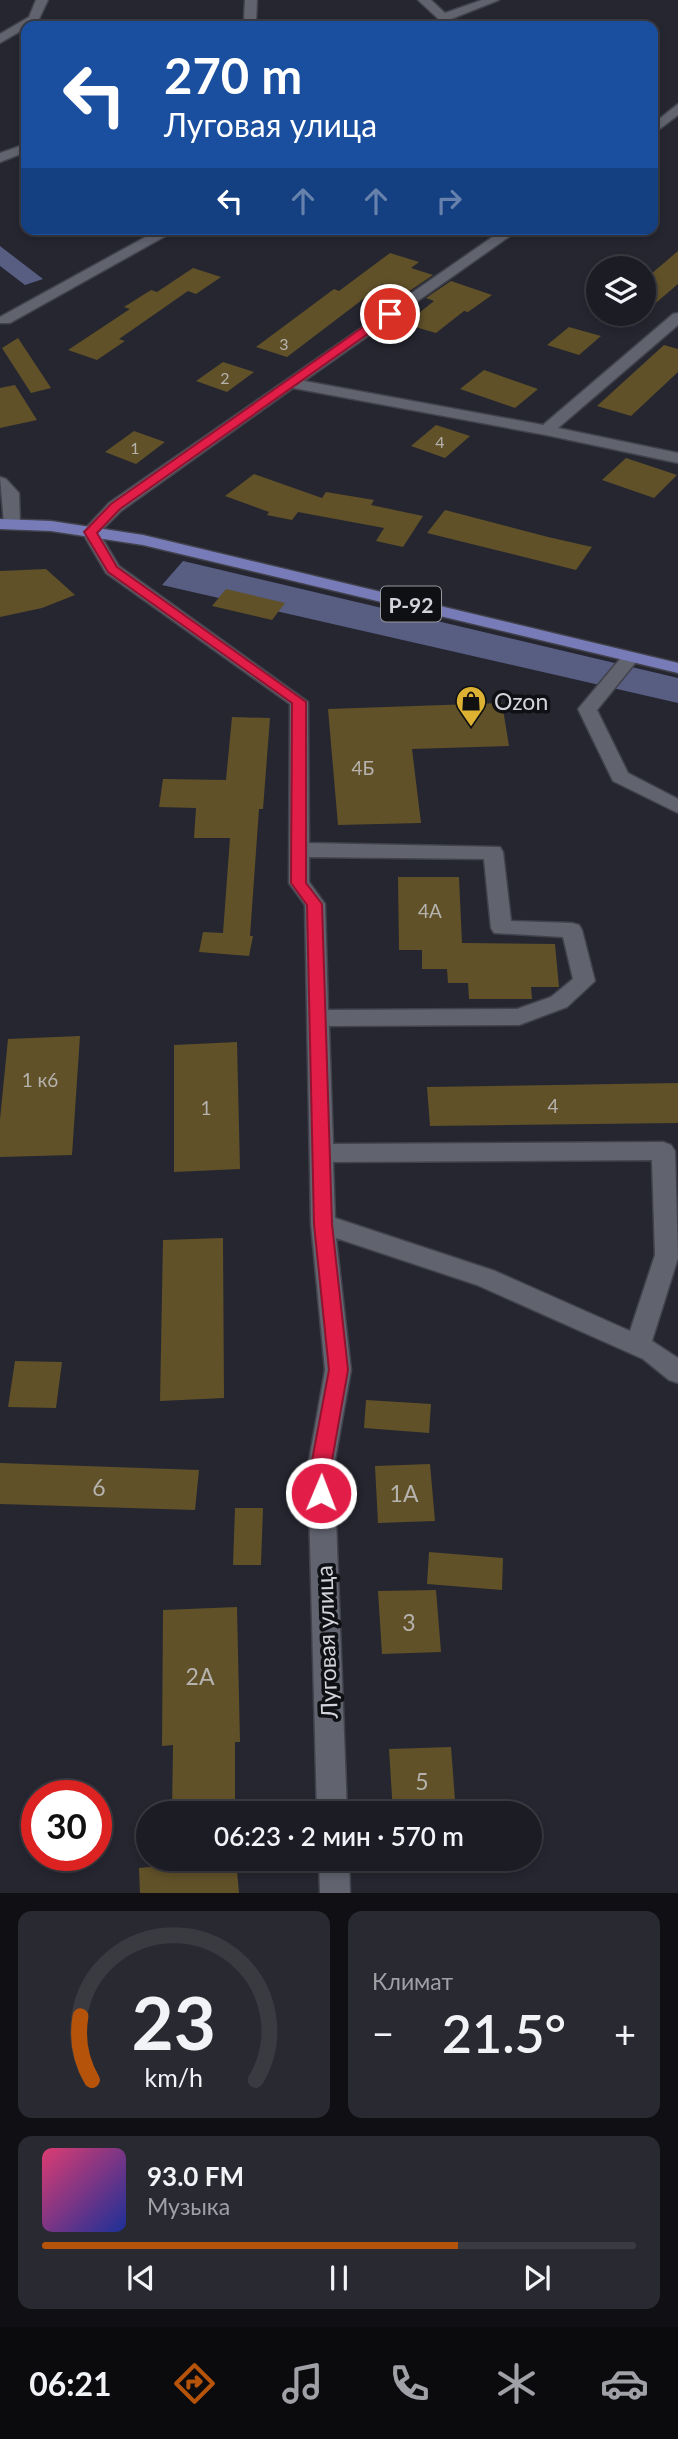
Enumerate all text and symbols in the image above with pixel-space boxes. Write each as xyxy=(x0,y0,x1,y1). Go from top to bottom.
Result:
text: 270 m xyxy=(164,46,302,104)
icon: left xyxy=(49,49,140,140)
text: Луговая улица xyxy=(164,105,377,144)
icon: left xyxy=(211,182,249,220)
icon: ahead xyxy=(284,182,322,220)
icon: ahead xyxy=(357,182,395,220)
icon: right xyxy=(430,182,468,220)
map controls xyxy=(586,256,656,326)
button: layers xyxy=(586,256,656,326)
pin xyxy=(360,284,420,344)
icon: arrive xyxy=(371,295,409,333)
house number: 3 xyxy=(279,334,289,353)
house number: 2 xyxy=(220,368,230,387)
house number: 4 xyxy=(435,432,445,451)
house number: 1 xyxy=(130,438,140,457)
road number: Р-92 xyxy=(381,586,441,622)
shop icon: Ozon xyxy=(454,684,488,728)
place label: Ozon xyxy=(494,687,548,715)
house number: 4Б xyxy=(352,756,374,779)
house number: 4А xyxy=(418,899,442,922)
house number: 1 к6 xyxy=(22,1068,58,1091)
house number: 4 xyxy=(547,1094,559,1117)
house number: 1 xyxy=(200,1096,212,1119)
position arrow xyxy=(284,1456,358,1530)
house number: 6 xyxy=(92,1473,106,1501)
house number: 1А xyxy=(390,1479,419,1507)
street label: Луговая улица xyxy=(309,1565,343,1720)
house number: 3 xyxy=(402,1608,416,1636)
house number: 2А xyxy=(186,1662,215,1690)
house number: 5 xyxy=(415,1767,429,1795)
speed limit sign: 30 xyxy=(21,1780,112,1871)
text: 06:23 · 2 мин · 570 m xyxy=(214,1820,464,1852)
text: Климат xyxy=(372,1967,453,1995)
text: 23 xyxy=(132,1979,216,2067)
text: 21.5° xyxy=(442,2002,566,2064)
text: − xyxy=(372,2010,394,2056)
text: + xyxy=(614,2010,636,2056)
text: km/h xyxy=(145,2062,203,2092)
text: 93.0 FM xyxy=(147,2160,244,2192)
text: Музыка xyxy=(147,2192,230,2220)
icon: previous xyxy=(122,2259,160,2297)
icon: pause xyxy=(320,2259,358,2297)
icon: next xyxy=(518,2259,556,2297)
icon: directions xyxy=(170,2359,219,2408)
icon: music xyxy=(278,2359,327,2408)
icon: phone xyxy=(385,2359,434,2408)
icon: climate xyxy=(492,2359,541,2408)
icon: car xyxy=(600,2359,649,2408)
text: 06:21 xyxy=(29,2364,112,2403)

